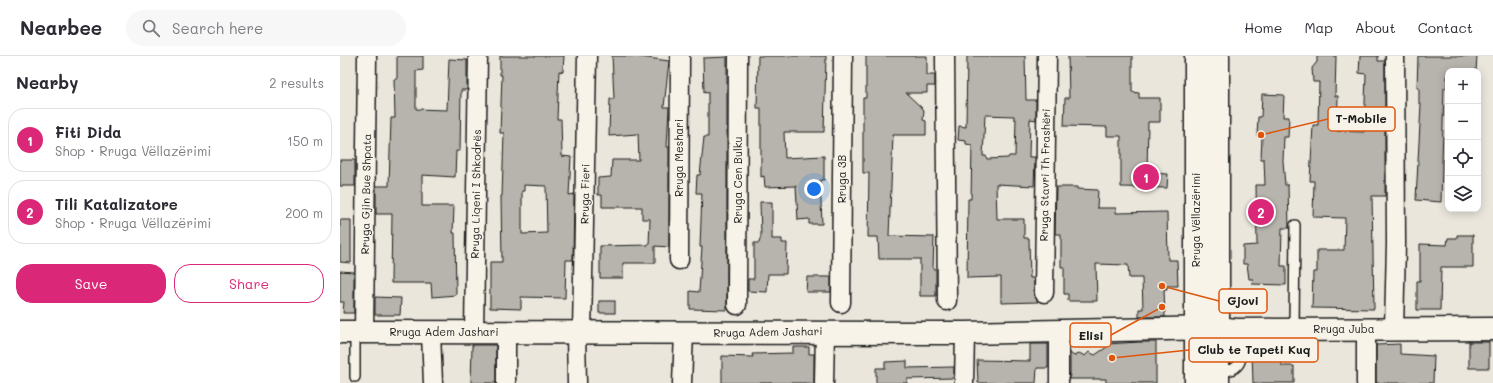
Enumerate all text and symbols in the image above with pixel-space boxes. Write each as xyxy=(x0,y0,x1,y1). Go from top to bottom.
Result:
search box xyxy=(126,10,406,46)
text: Nearbee xyxy=(20,15,102,40)
icon: search xyxy=(140,17,162,39)
text: Search here xyxy=(172,18,263,38)
text: Home xyxy=(1244,18,1282,37)
text: Map xyxy=(1304,18,1333,37)
text: About xyxy=(1355,18,1396,37)
text: Contact xyxy=(1418,18,1473,37)
map controls xyxy=(1445,68,1481,212)
button: + xyxy=(1445,68,1481,104)
text: Nearby xyxy=(16,71,78,93)
text: 2 results xyxy=(269,74,324,91)
button: − xyxy=(1445,104,1481,140)
callout: T-Mobile xyxy=(1328,107,1395,131)
street label: Rruga Stavri Th Frashëri xyxy=(1036,108,1053,242)
text: T-Mobile xyxy=(1335,110,1387,126)
street label: Rruga Meshari xyxy=(671,119,686,197)
text: Fiti Dida xyxy=(55,122,121,142)
street label: Rruga Liqeni I Shkodrës xyxy=(467,129,484,259)
text: 1 xyxy=(27,132,33,149)
text: 150 m xyxy=(287,132,323,149)
street label: Rruga Gjin Bue Shpata xyxy=(357,133,374,255)
street label: Rruga Cen Bulku xyxy=(730,136,745,224)
button: locate xyxy=(1445,140,1481,176)
text: Shop · Rruga Vëllazërimi xyxy=(55,142,211,159)
street label: Rruga 3B xyxy=(834,155,849,203)
pin: 1 xyxy=(1133,162,1159,192)
street label: Rruga Fieri xyxy=(576,164,593,224)
street label: Rruga Vëllazërimi xyxy=(1188,173,1203,267)
button: layers xyxy=(1445,176,1481,212)
your location xyxy=(804,179,824,199)
text: Tili Katalizatore xyxy=(55,194,178,214)
pin: 2 xyxy=(1248,197,1274,227)
text: 2 xyxy=(26,204,34,221)
text: 200 m xyxy=(285,204,323,221)
text: Shop · Rruga Vëllazërimi xyxy=(55,214,211,231)
button: Save xyxy=(16,264,166,303)
button: Share xyxy=(174,264,324,303)
callout: Gjovi xyxy=(1219,289,1267,313)
text: Gjovi xyxy=(1227,292,1259,308)
street label: Rruga Juba xyxy=(1313,321,1375,336)
street label: Rruga Adem Jashari xyxy=(713,323,823,340)
callout: Elisi xyxy=(1070,323,1111,347)
street label: Rruga Adem Jashari xyxy=(389,324,499,339)
text: Elisi xyxy=(1078,327,1104,343)
callout: Club te Tapeti Kuq xyxy=(1189,338,1318,362)
text: Club te Tapeti Kuq xyxy=(1197,341,1311,357)

